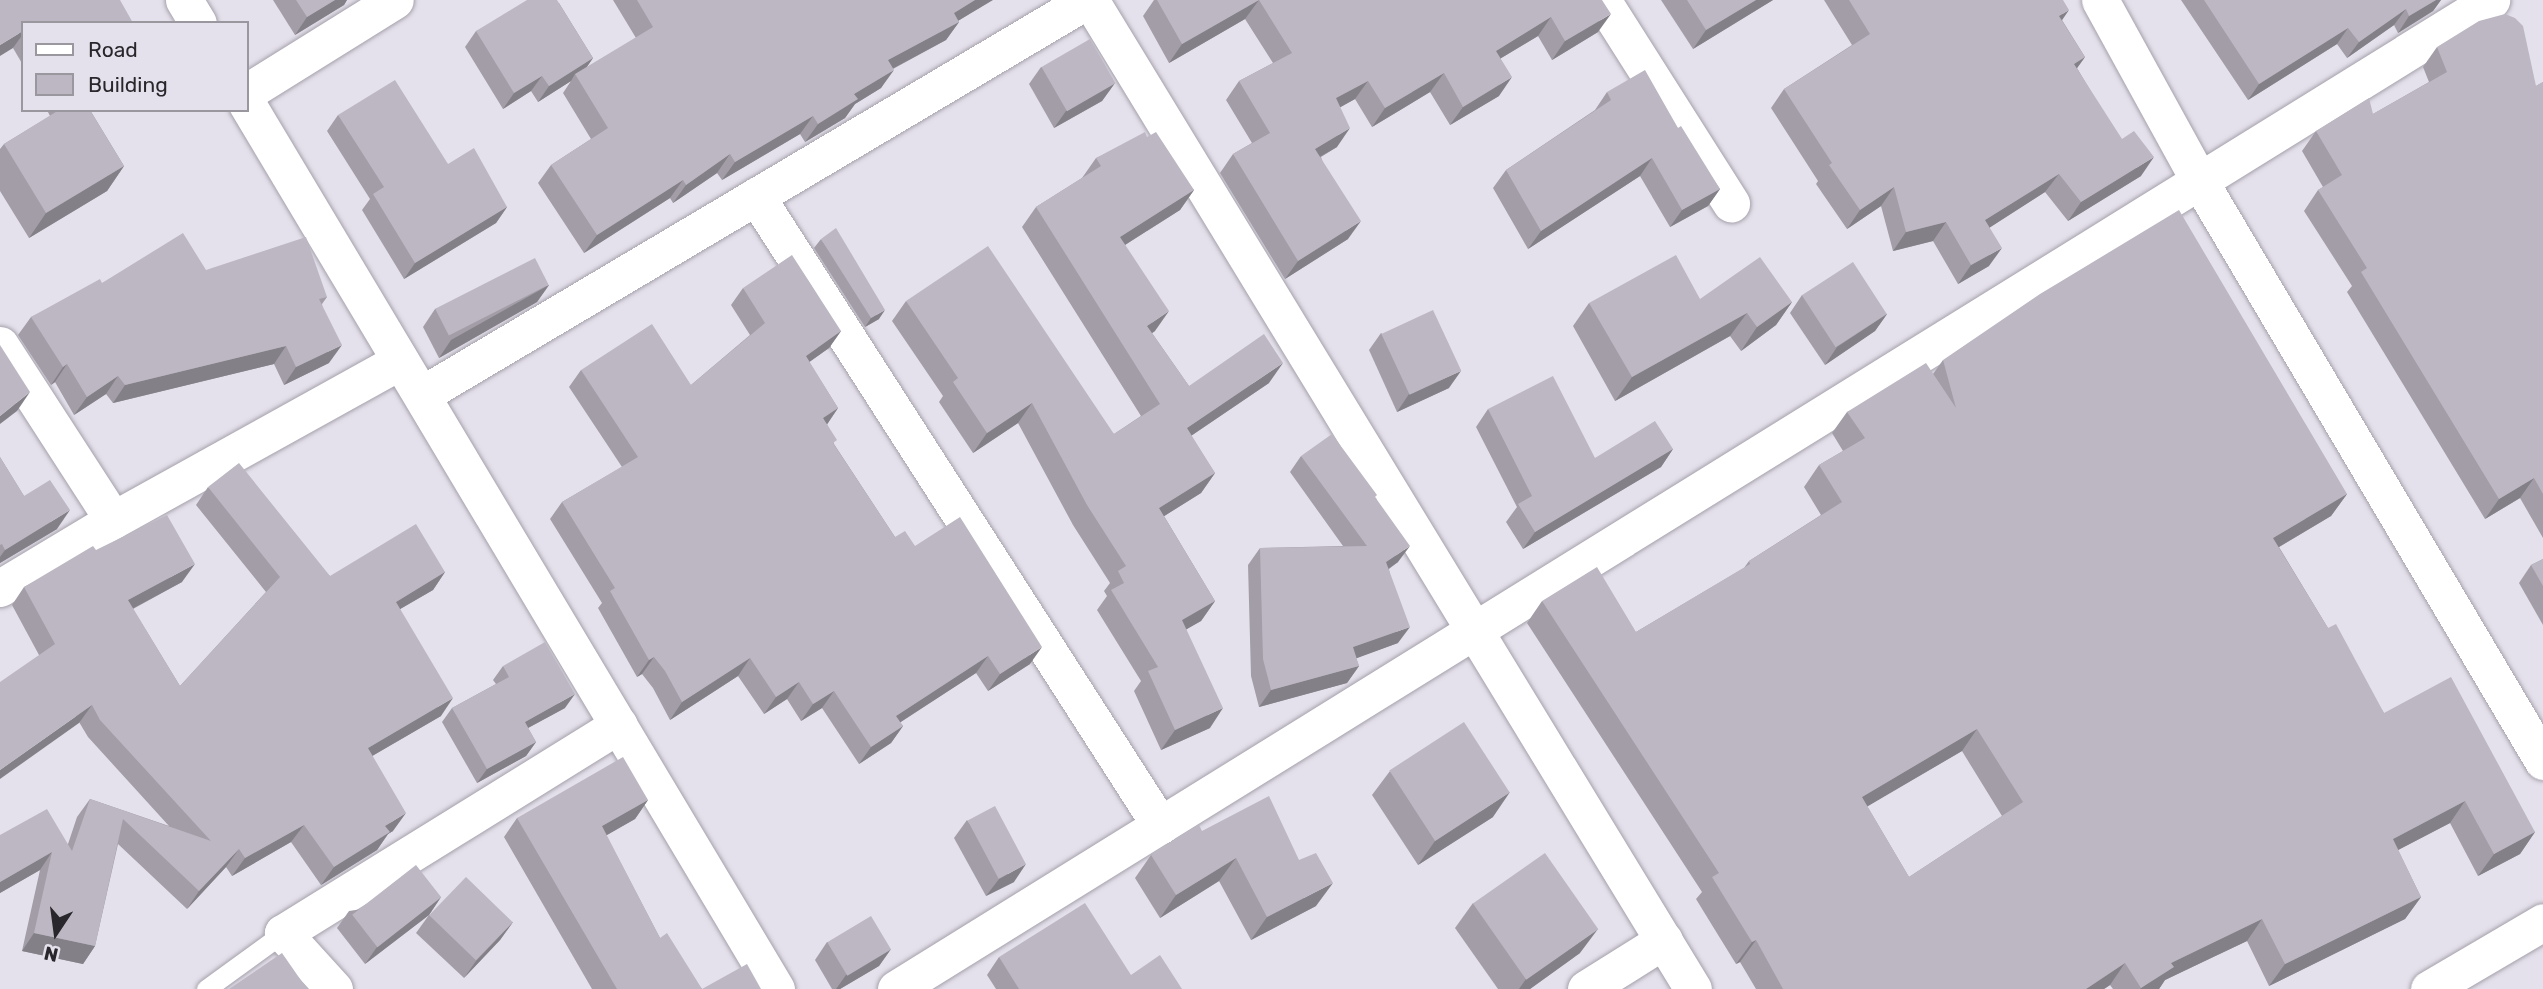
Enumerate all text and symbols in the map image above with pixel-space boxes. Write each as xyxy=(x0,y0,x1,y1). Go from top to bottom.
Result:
legend xyxy=(21,21,248,112)
text: Road xyxy=(88,37,138,62)
text: Building xyxy=(88,72,168,97)
north arrow xyxy=(21,898,91,968)
text: N xyxy=(42,941,60,967)

